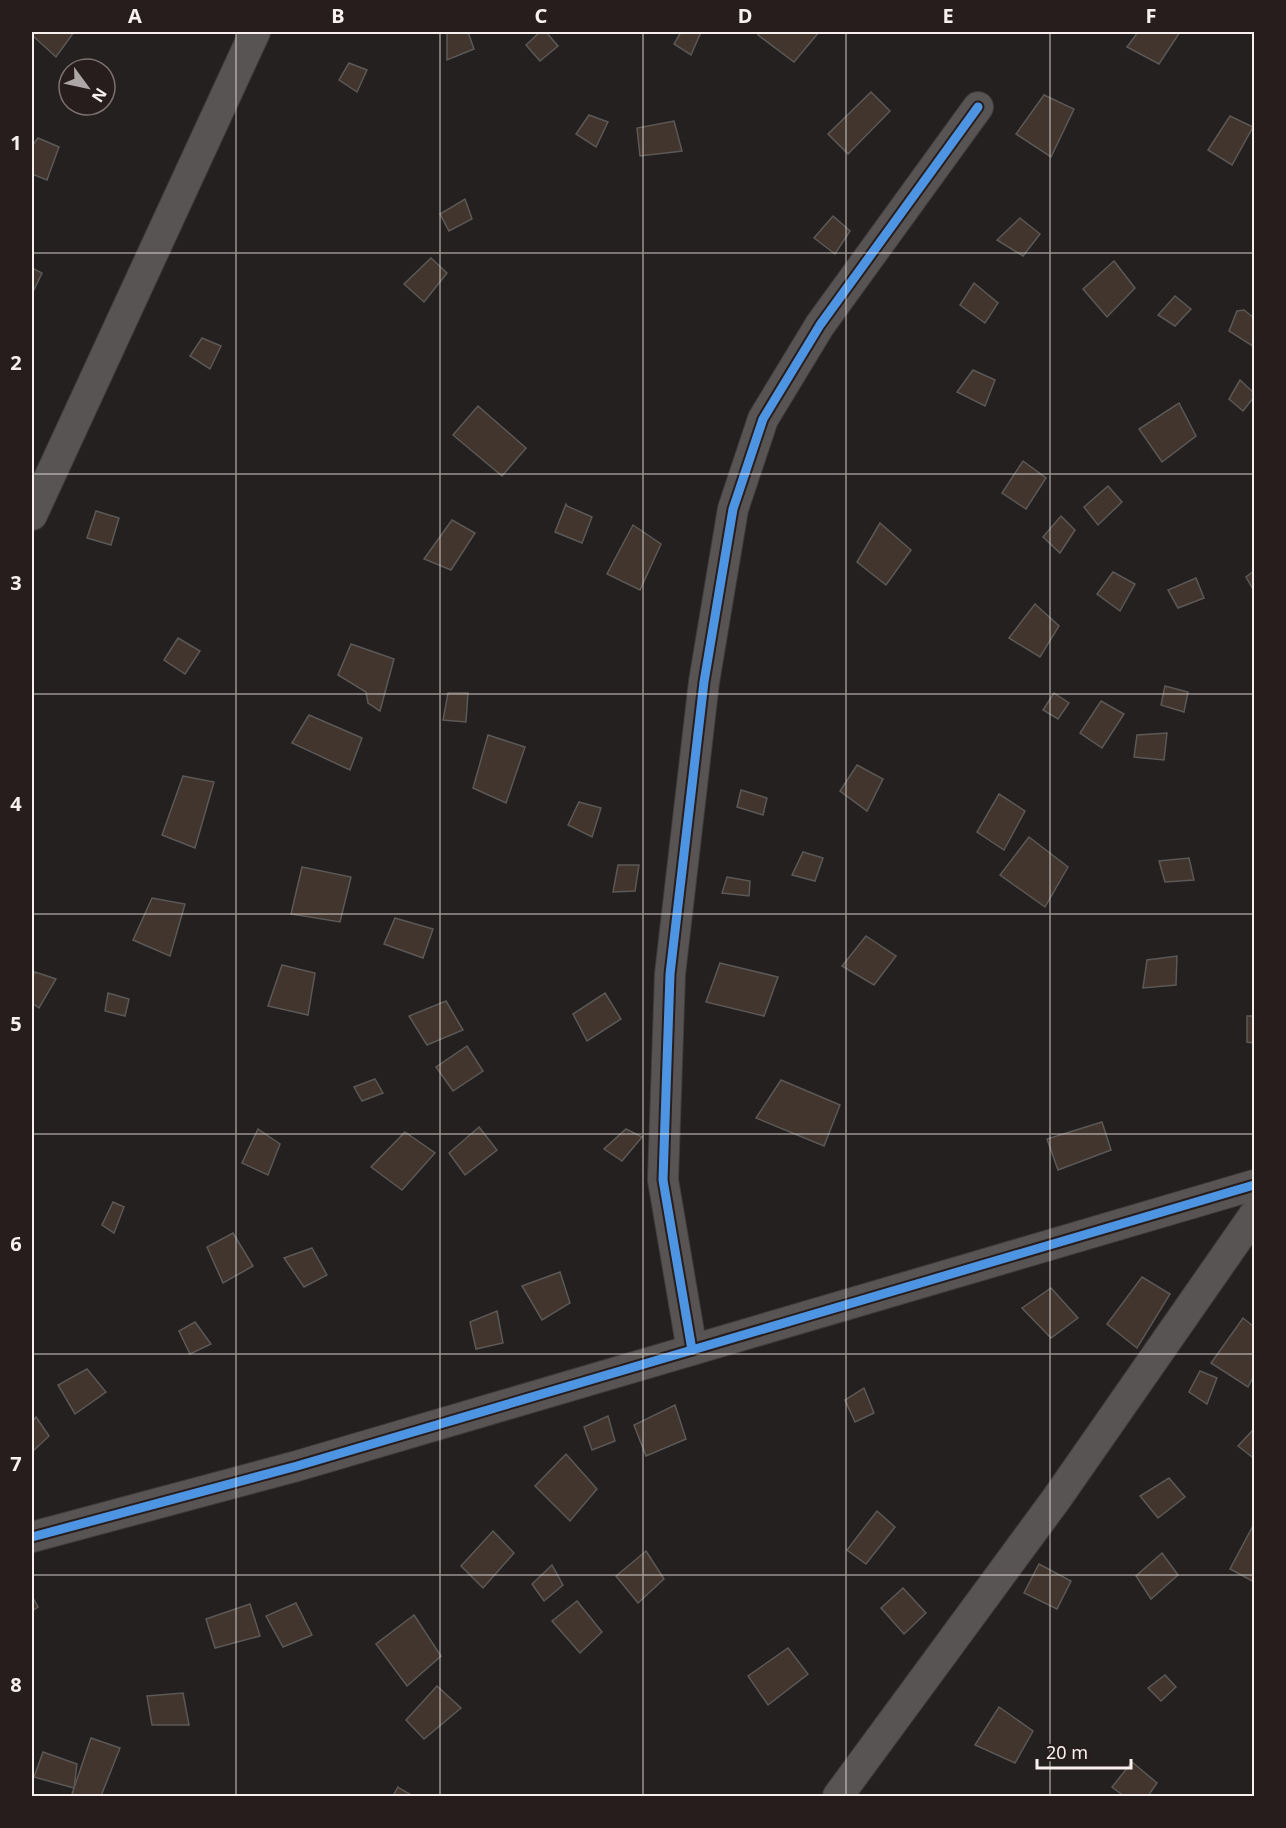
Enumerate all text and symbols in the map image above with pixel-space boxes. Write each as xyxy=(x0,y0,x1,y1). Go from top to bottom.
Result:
text: A xyxy=(128,2,142,29)
text: B xyxy=(331,2,345,29)
text: C xyxy=(535,2,548,29)
text: D xyxy=(738,2,752,29)
text: E xyxy=(942,2,954,29)
text: F xyxy=(1146,2,1156,29)
north arrow xyxy=(57,57,117,117)
text: N xyxy=(87,84,112,107)
text: 1 xyxy=(10,129,22,156)
text: 2 xyxy=(10,349,22,376)
text: 3 xyxy=(10,569,22,596)
text: 4 xyxy=(10,790,22,817)
text: 5 xyxy=(10,1010,22,1037)
text: 6 xyxy=(10,1230,22,1257)
text: 7 xyxy=(10,1450,22,1477)
text: 8 xyxy=(10,1671,22,1698)
scale bar xyxy=(1037,1732,1132,1770)
text: 20 m xyxy=(1046,1740,1088,1764)

